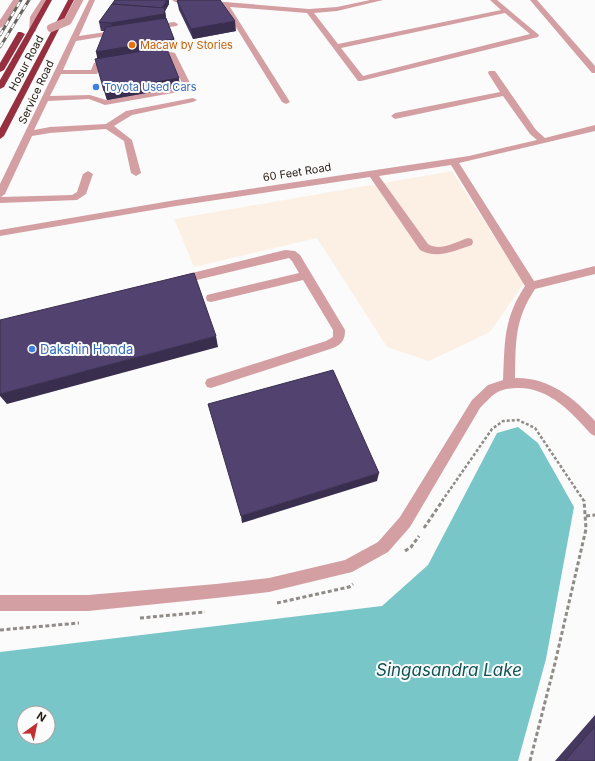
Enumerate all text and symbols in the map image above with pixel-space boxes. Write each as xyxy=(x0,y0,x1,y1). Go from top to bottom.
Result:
street label: Hosur Road xyxy=(6,33,46,93)
place label: Macaw by Stories xyxy=(140,38,233,52)
marker: Macaw by Stories xyxy=(127,40,137,50)
street label: Service Road xyxy=(15,58,57,126)
place label: Toyota Used Cars xyxy=(104,80,197,94)
marker: Toyota Used Cars xyxy=(91,82,101,92)
street label: 60 Feet Road xyxy=(262,160,332,184)
place label: Dakshin Honda xyxy=(40,341,133,357)
marker: Dakshin Honda xyxy=(27,344,37,354)
water label: Singasandra Lake xyxy=(376,660,522,680)
north arrow xyxy=(16,705,56,745)
text: N xyxy=(34,708,49,725)

